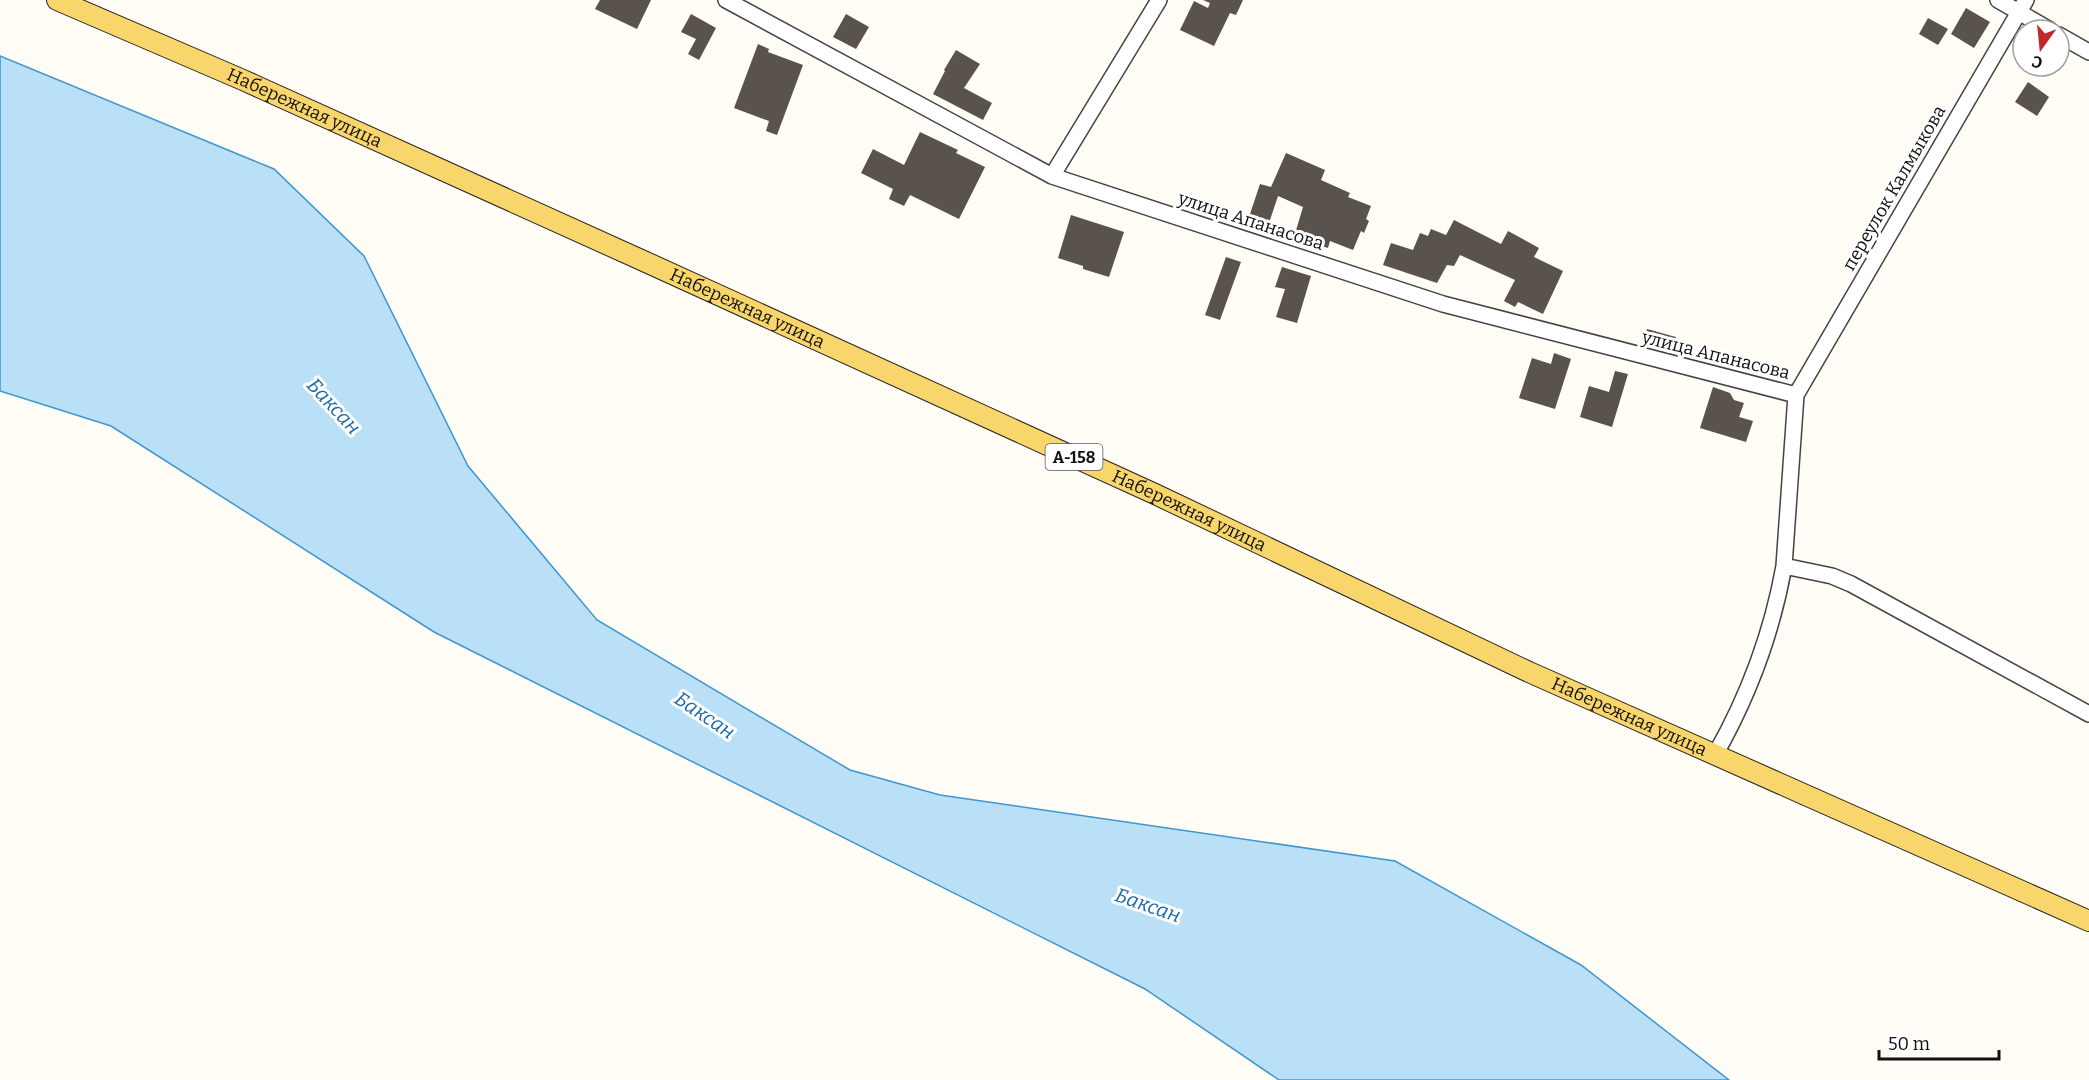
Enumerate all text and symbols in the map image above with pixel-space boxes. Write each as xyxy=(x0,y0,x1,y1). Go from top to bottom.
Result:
north arrow xyxy=(2011,18,2071,78)
text: С xyxy=(2030,52,2045,72)
street label: Набережная улица xyxy=(224,63,386,152)
street label: переулок Калмыкова xyxy=(1838,101,1950,274)
street label: улица Апанасова xyxy=(1174,187,1327,255)
street label: Набережная улица xyxy=(666,263,828,353)
street label: улица Апанасова xyxy=(1639,326,1792,384)
water label: Баксан xyxy=(302,373,366,439)
road number: А-158 xyxy=(1046,444,1102,470)
street label: Набережная улица xyxy=(1109,465,1270,556)
street label: Набережная улица xyxy=(1548,672,1711,761)
water label: Баксан xyxy=(670,686,740,744)
water label: Баксан xyxy=(1112,883,1184,927)
scale bar xyxy=(1879,1023,1999,1061)
text: 50 m xyxy=(1888,1033,1930,1055)

